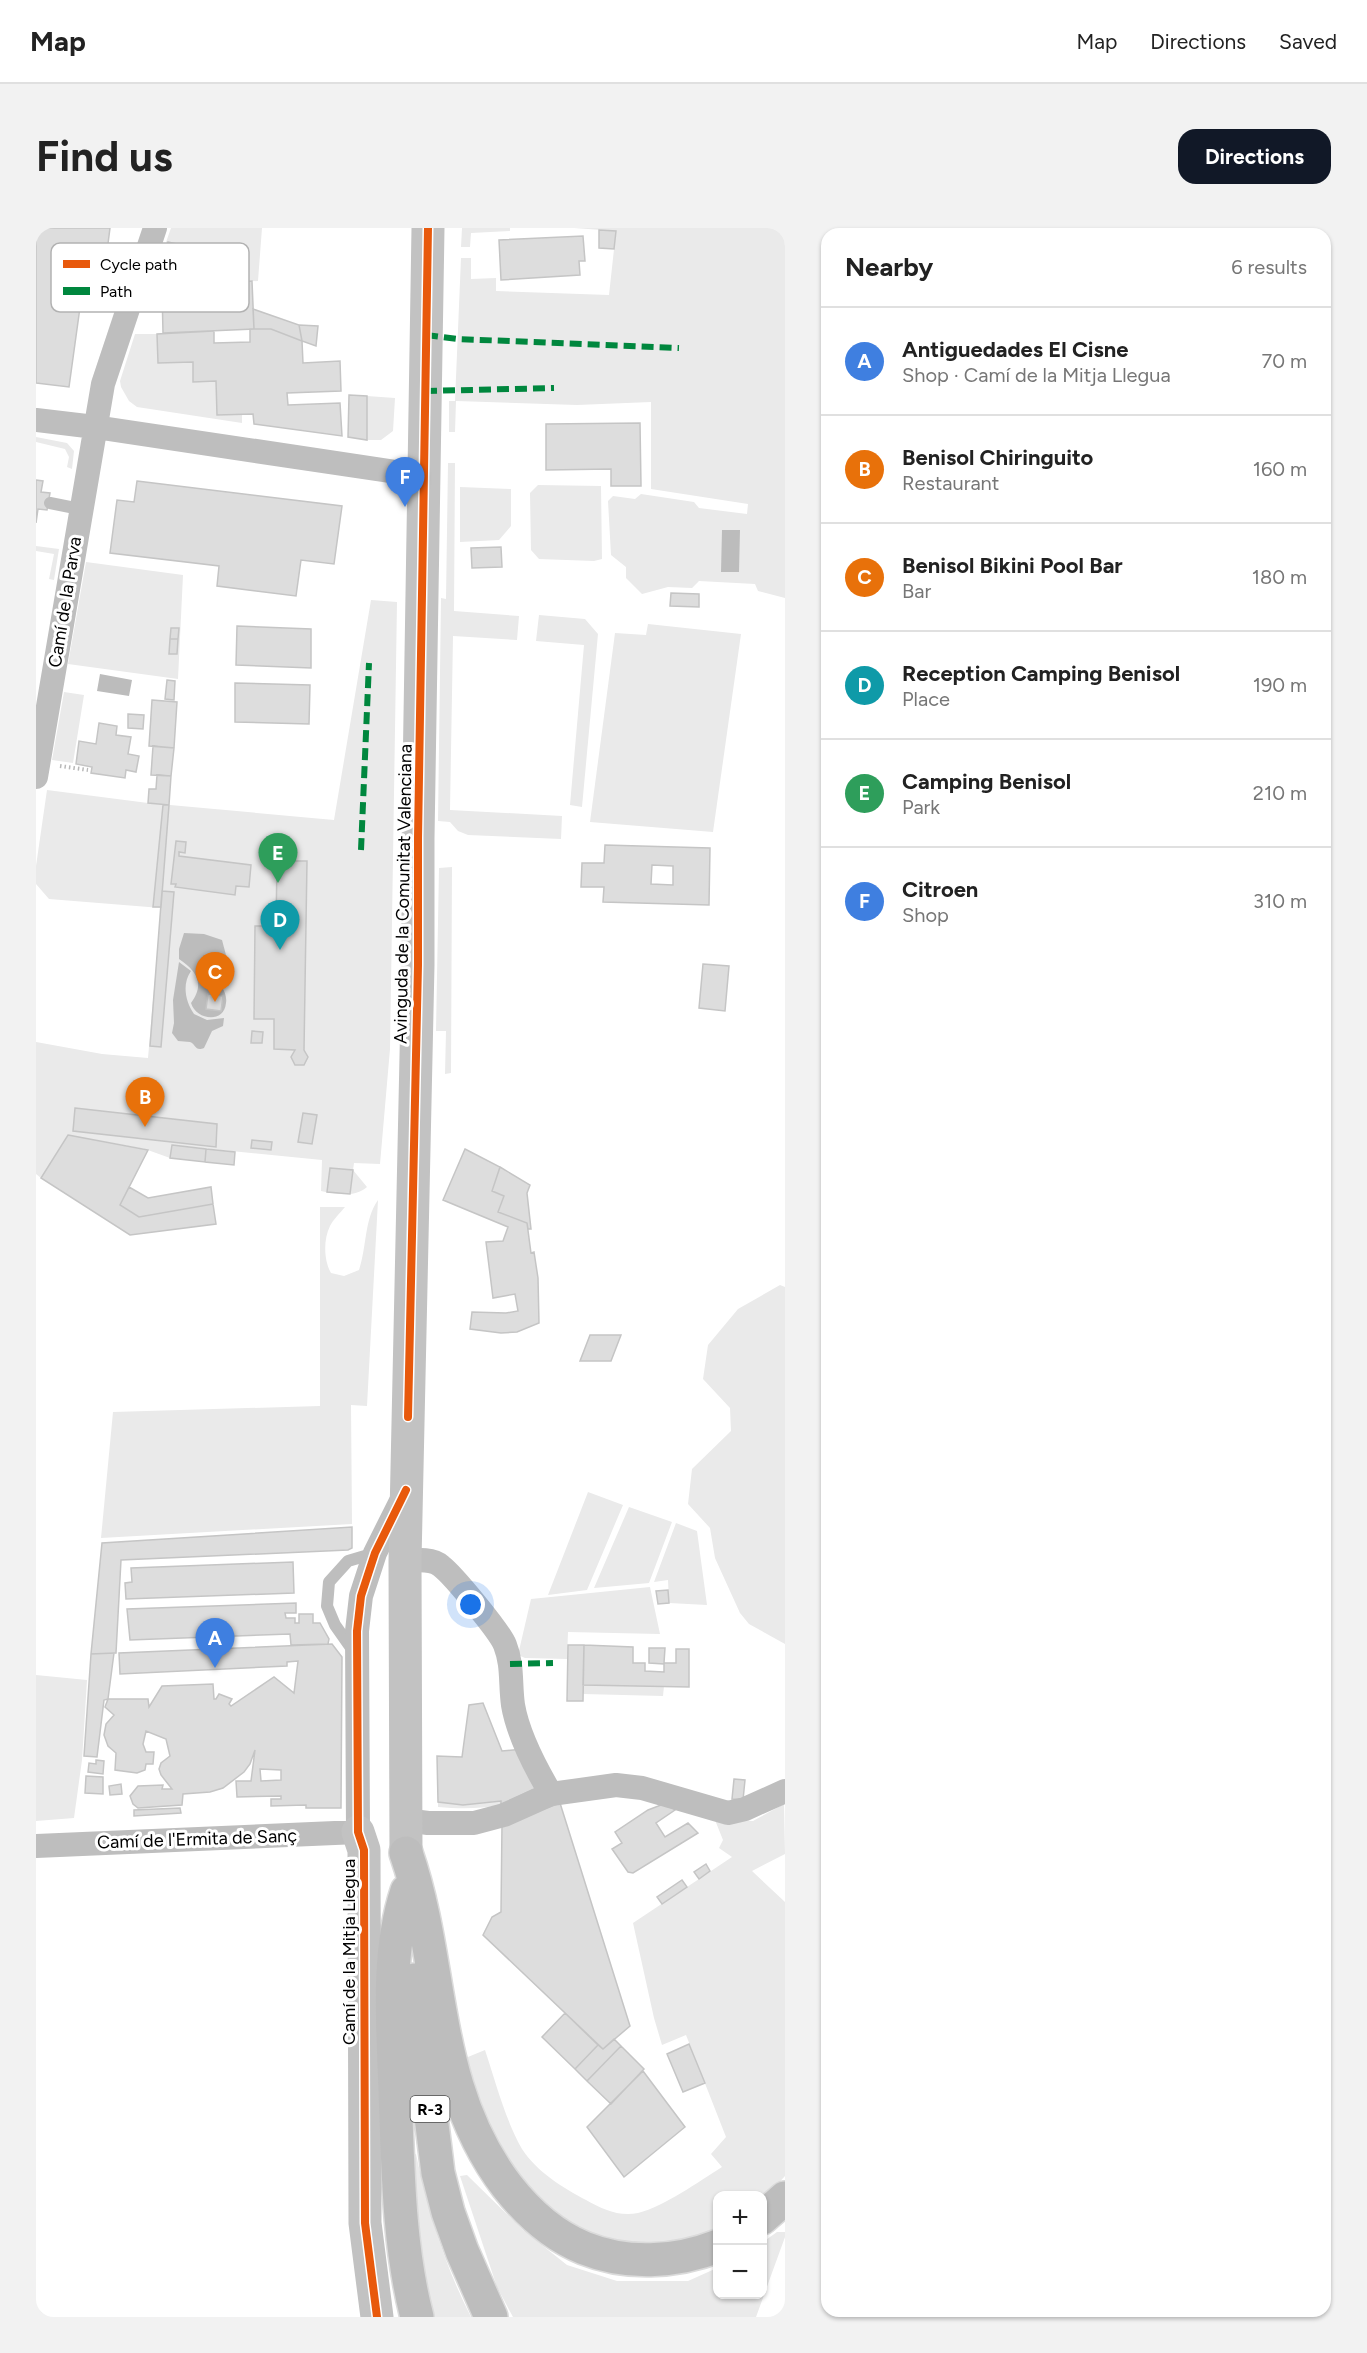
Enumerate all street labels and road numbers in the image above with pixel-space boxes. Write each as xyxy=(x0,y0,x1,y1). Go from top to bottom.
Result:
street label: Camí de la Parva xyxy=(44,535,86,669)
street label: Avinguda de la Comunitat Valenciana xyxy=(389,744,417,1044)
street label: Camí de l'Ermita de Sanç xyxy=(97,1825,298,1853)
street label: Camí de la Mitja Llegua xyxy=(338,1859,360,2045)
road number: R-3 xyxy=(410,2096,450,2122)

